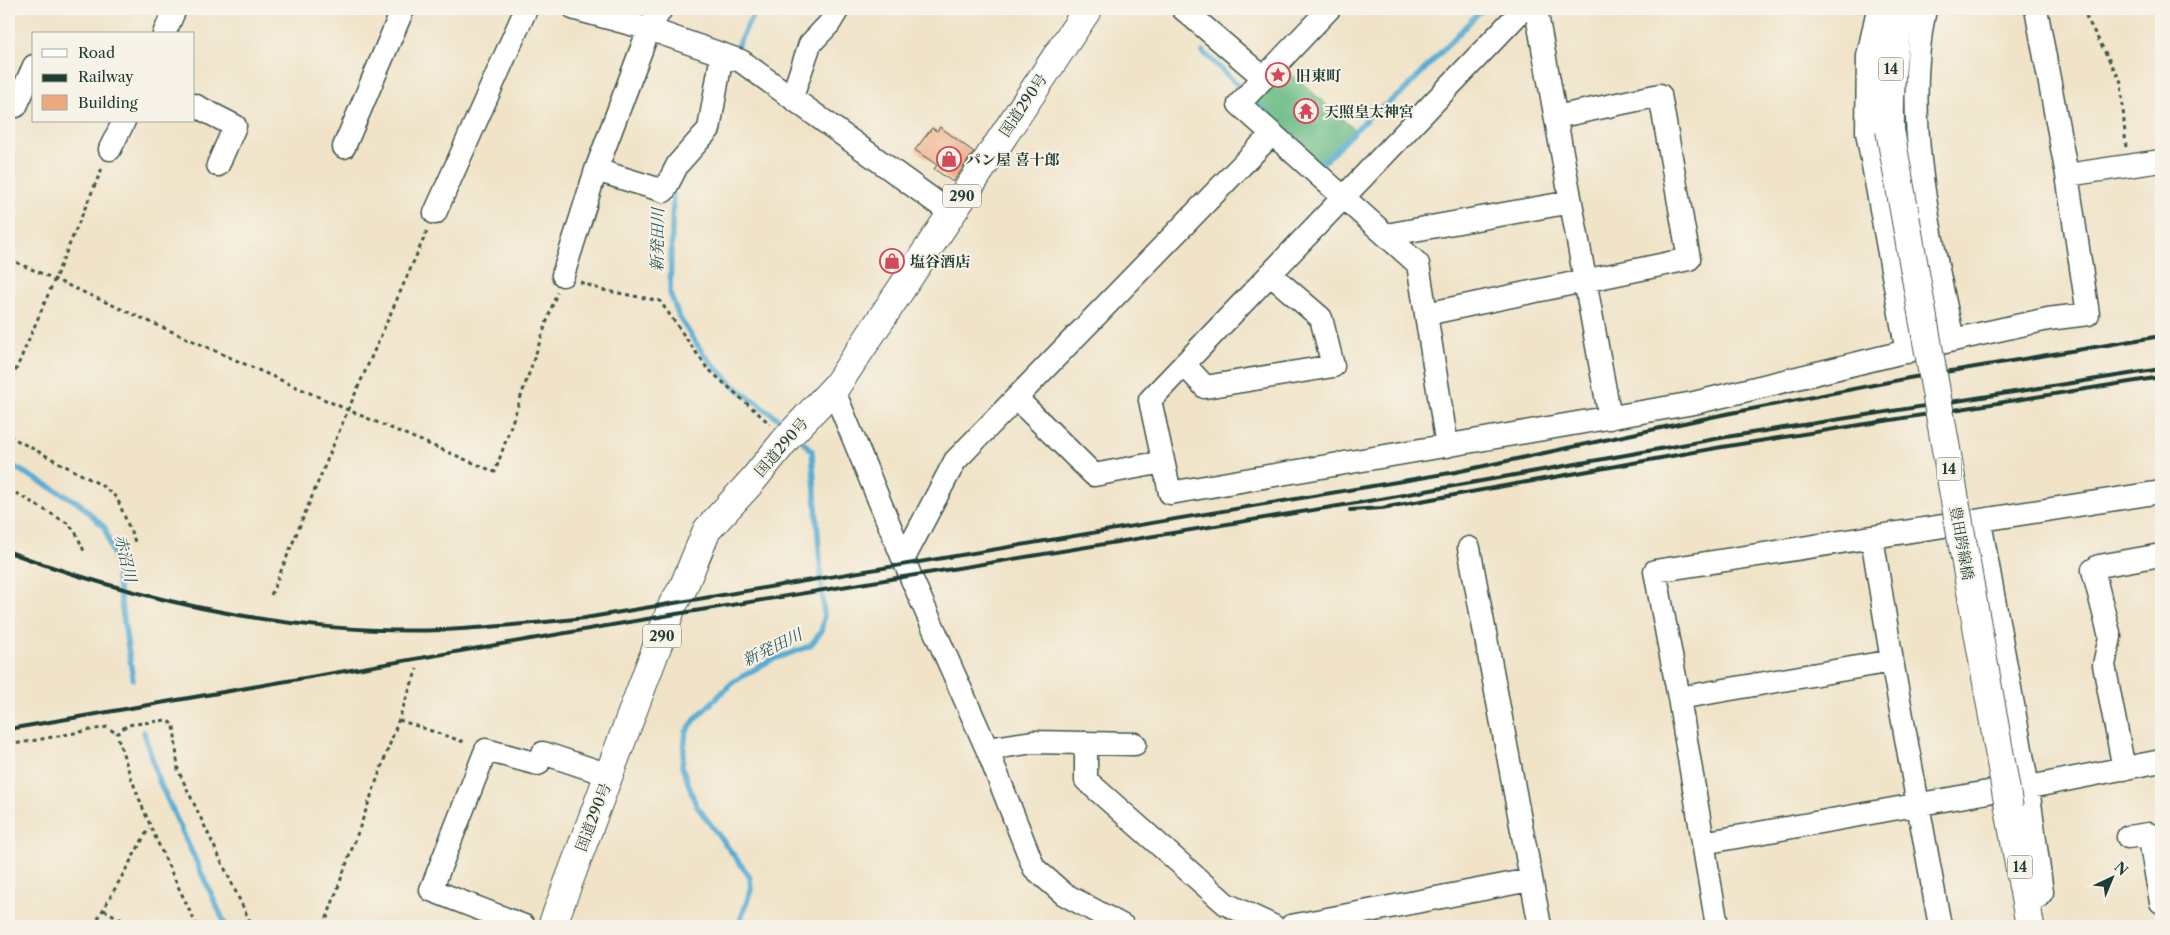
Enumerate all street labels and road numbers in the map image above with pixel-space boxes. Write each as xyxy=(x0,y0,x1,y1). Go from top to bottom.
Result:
road number: 14 xyxy=(1878,58,1904,80)
street label: 国道290号 xyxy=(995,70,1051,140)
road number: 290 xyxy=(943,185,981,208)
street label: 国道290号 xyxy=(750,414,812,480)
road number: 14 xyxy=(1936,458,1962,480)
street label: 豊田跨線橋 xyxy=(1946,504,1978,582)
road number: 290 xyxy=(643,624,681,648)
street label: 国道290号 xyxy=(571,780,615,854)
road number: 14 xyxy=(2008,856,2032,879)

